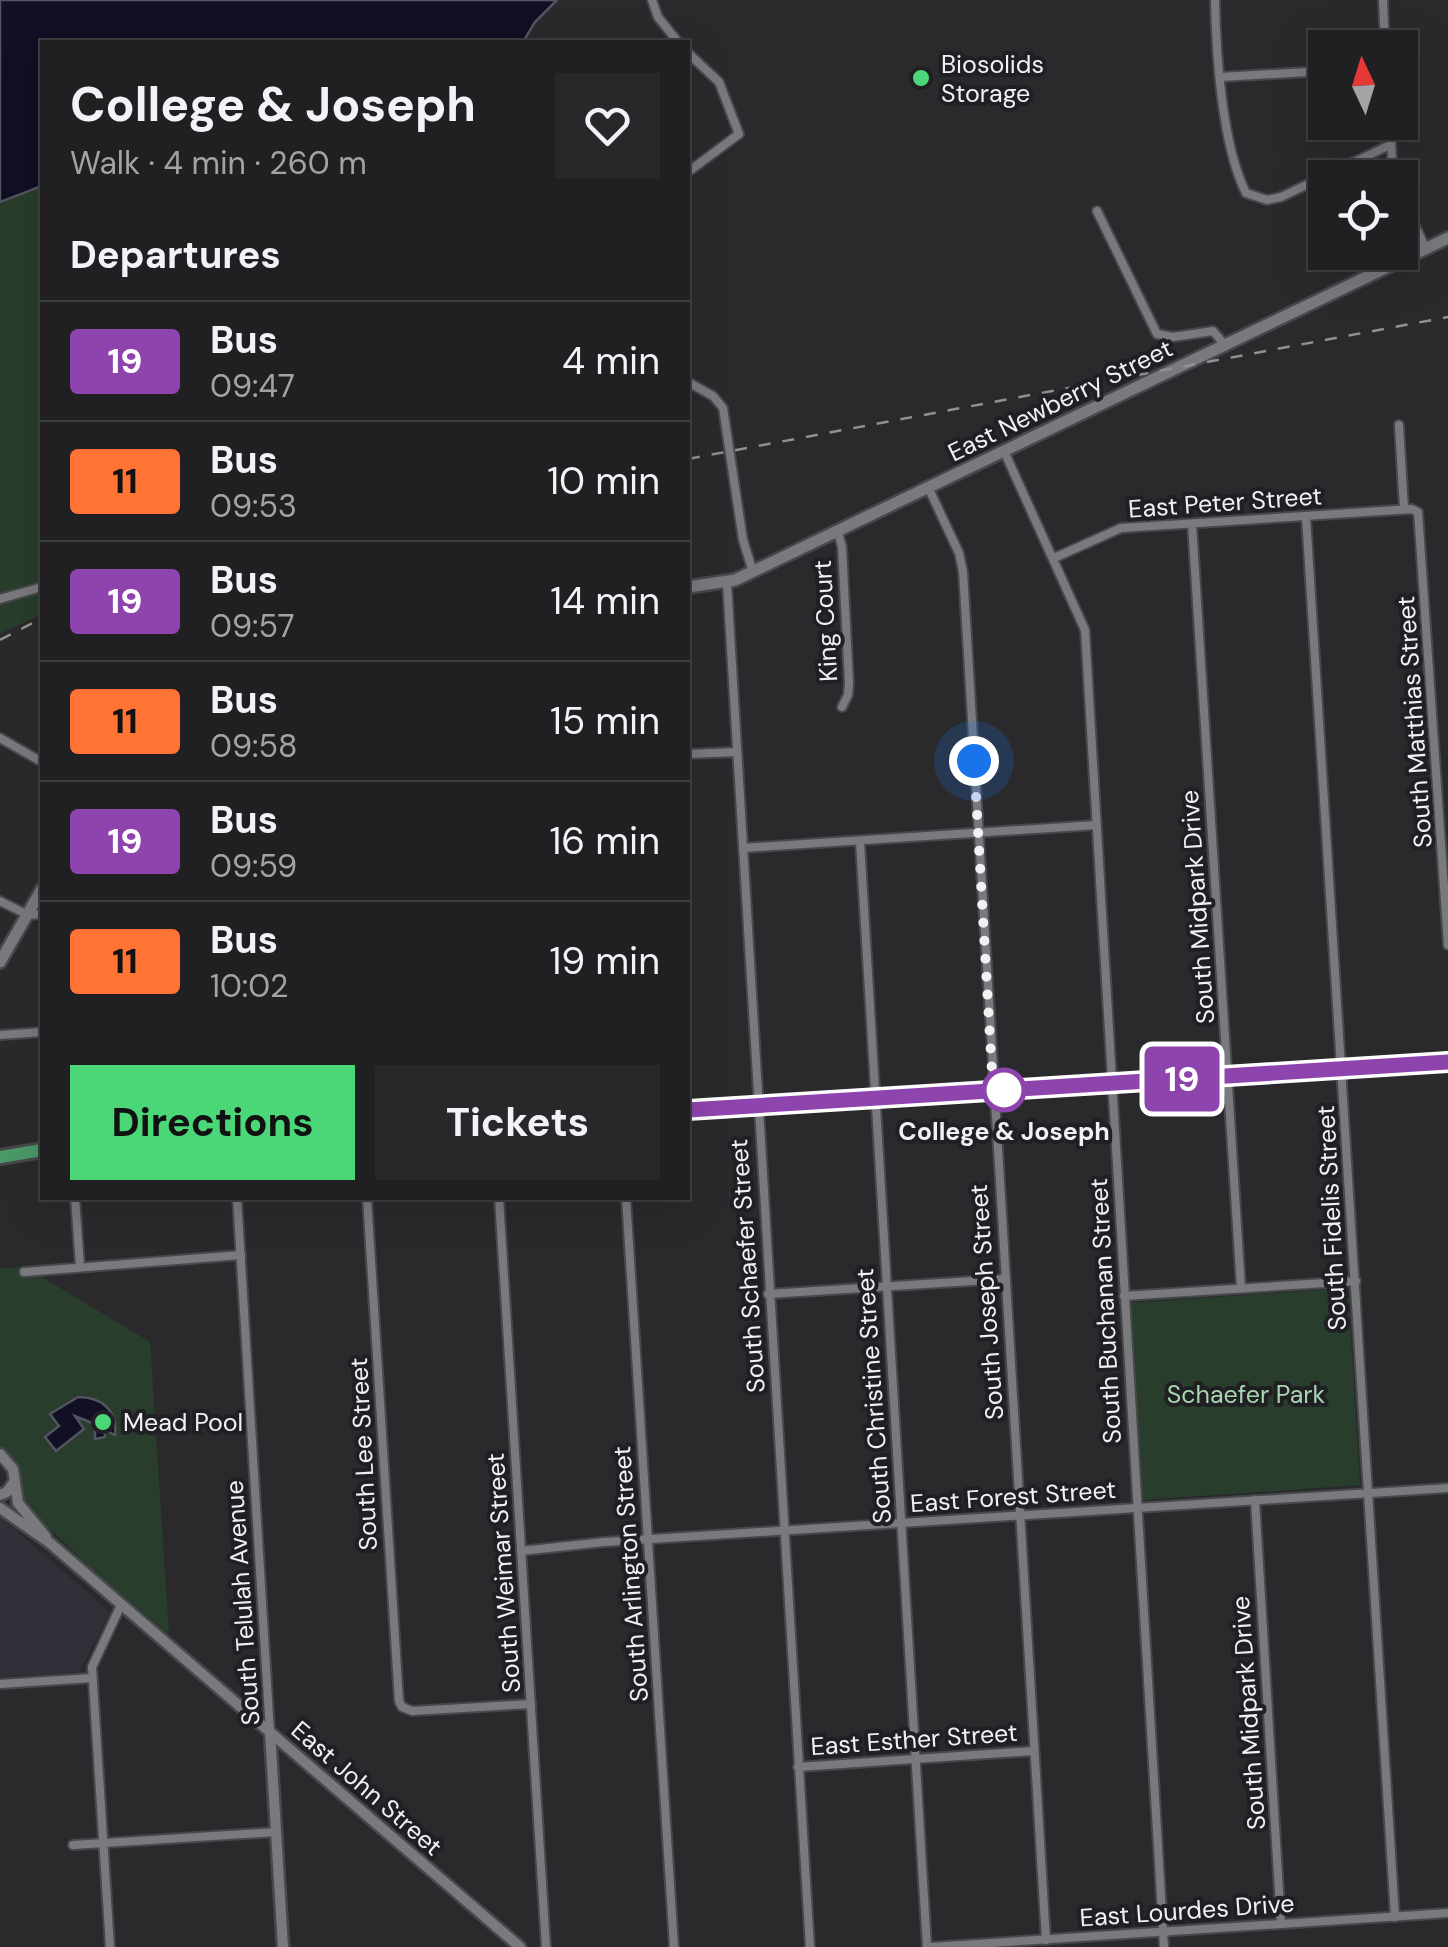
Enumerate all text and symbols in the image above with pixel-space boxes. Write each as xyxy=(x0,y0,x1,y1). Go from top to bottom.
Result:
north arrow xyxy=(1308,30,1418,140)
map controls xyxy=(1308,30,1418,270)
place label: Biosolids Storage xyxy=(941,48,1044,110)
marker: Biosolids Storage xyxy=(910,67,932,89)
text: College & Joseph xyxy=(70,73,476,136)
button: heart xyxy=(555,73,660,178)
text: Walk · 4 min · 260 m xyxy=(70,142,367,184)
button: locate xyxy=(1308,160,1418,270)
text: Departures xyxy=(70,230,281,280)
text: Bus xyxy=(210,315,278,365)
street label: East Newberry Street xyxy=(942,332,1178,469)
text: 4 min xyxy=(562,336,660,386)
text: 19 xyxy=(108,338,142,384)
text: 09:47 xyxy=(210,365,295,407)
text: Bus xyxy=(210,435,278,485)
text: 10 min xyxy=(547,456,660,506)
text: 11 xyxy=(112,458,138,504)
street label: East Peter Street xyxy=(1127,479,1323,526)
text: 09:53 xyxy=(210,485,297,527)
text: Bus xyxy=(210,555,278,605)
street label: King Court xyxy=(806,559,845,683)
text: 14 min xyxy=(550,576,660,626)
text: 19 xyxy=(108,578,142,624)
street label: South Matthias Street xyxy=(1389,595,1440,849)
text: 09:57 xyxy=(210,605,295,647)
text: Bus xyxy=(210,675,278,725)
text: 15 min xyxy=(550,696,660,746)
text: 11 xyxy=(112,698,138,744)
text: 09:58 xyxy=(210,725,297,767)
your location xyxy=(949,736,999,786)
street label: South Midpark Drive xyxy=(1173,789,1222,1025)
text: Bus xyxy=(210,795,278,845)
text: 16 min xyxy=(549,816,660,866)
text: 19 xyxy=(108,818,142,864)
text: 09:59 xyxy=(210,845,297,887)
text: Bus xyxy=(210,915,278,965)
text: 19 min xyxy=(549,936,660,986)
text: 11 xyxy=(112,938,138,984)
text: 10:02 xyxy=(210,965,288,1007)
line badge: 19 xyxy=(1137,1046,1227,1112)
text: 19 xyxy=(1165,1056,1199,1102)
button: Directions xyxy=(70,1065,355,1180)
button: Tickets xyxy=(375,1065,660,1180)
marker: College & Joseph xyxy=(983,1069,1025,1111)
street label: South Fidelis Street xyxy=(1309,1105,1354,1331)
place label: College & Joseph xyxy=(898,1115,1110,1148)
street label: South Schaefer Street xyxy=(722,1138,773,1394)
street label: South Buchanan Street xyxy=(1082,1177,1129,1445)
street label: South Joseph Street xyxy=(962,1183,1011,1421)
street label: South Christine Street xyxy=(848,1267,899,1525)
street label: South Lee Street xyxy=(342,1357,385,1551)
park label: Schaefer Park xyxy=(1167,1378,1326,1411)
place label: Mead Pool xyxy=(123,1406,243,1439)
marker: Mead Pool xyxy=(92,1411,114,1433)
street label: South Arlington Street xyxy=(605,1445,656,1703)
street label: South Weimar Street xyxy=(479,1452,528,1694)
street label: East Forest Street xyxy=(909,1473,1117,1520)
street label: South Telulah Avenue xyxy=(217,1479,268,1727)
street label: South Midpark Drive xyxy=(1224,1595,1273,1831)
street label: East John Street xyxy=(284,1714,449,1863)
street label: East Esther Street xyxy=(809,1716,1019,1763)
street label: East Lourdes Drive xyxy=(1079,1887,1295,1934)

